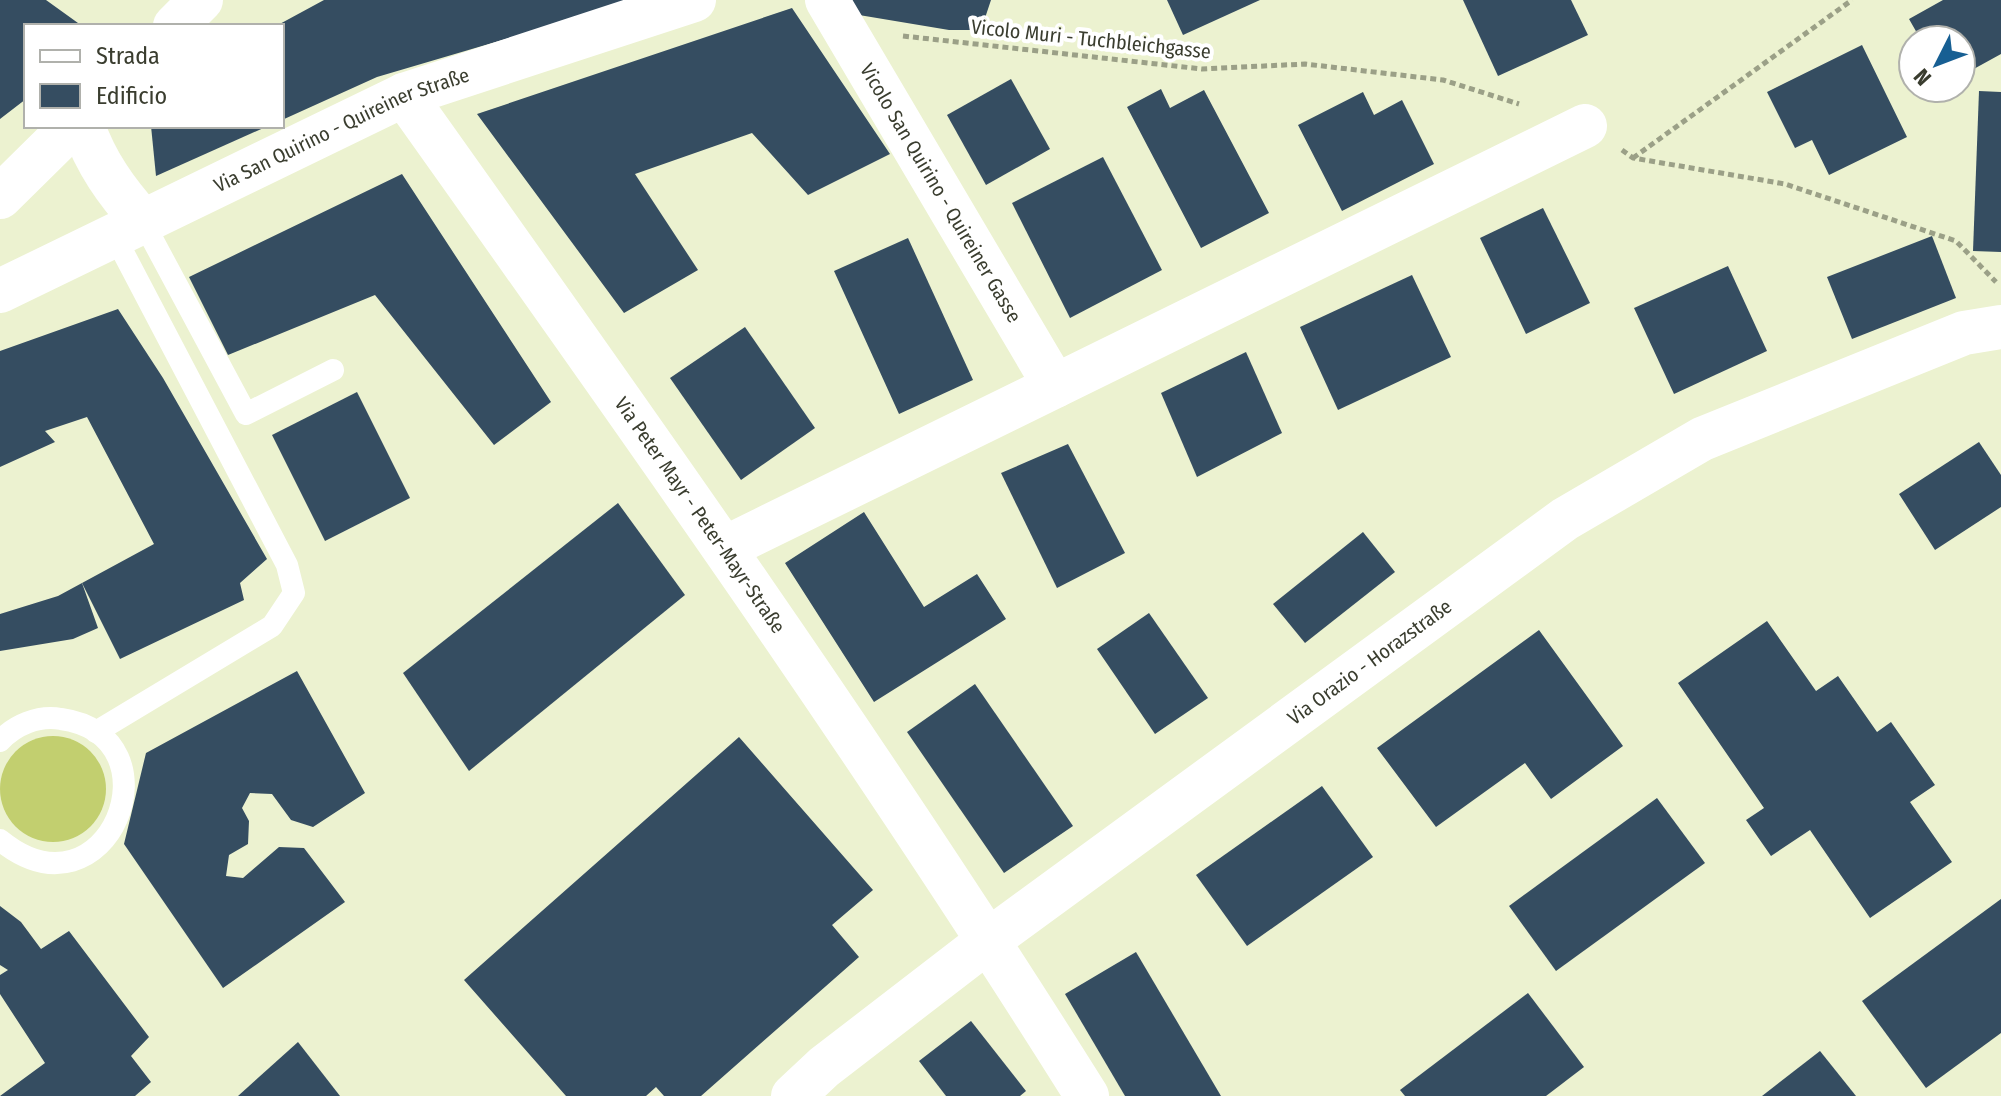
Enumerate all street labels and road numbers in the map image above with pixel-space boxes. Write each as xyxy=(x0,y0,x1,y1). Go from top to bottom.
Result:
street label: Vicolo Muri - Tuchbleichgasse xyxy=(970,14,1212,64)
street label: Vicolo San Quirino - Quireiner Gasse xyxy=(855,59,1027,327)
street label: Via San Quirino - Quireiner Straße xyxy=(210,63,472,197)
street label: Via Peter Mayr - Peter-Mayr-Straße xyxy=(610,392,791,638)
street label: Via Orazio - Horazstraße xyxy=(1283,594,1456,730)

